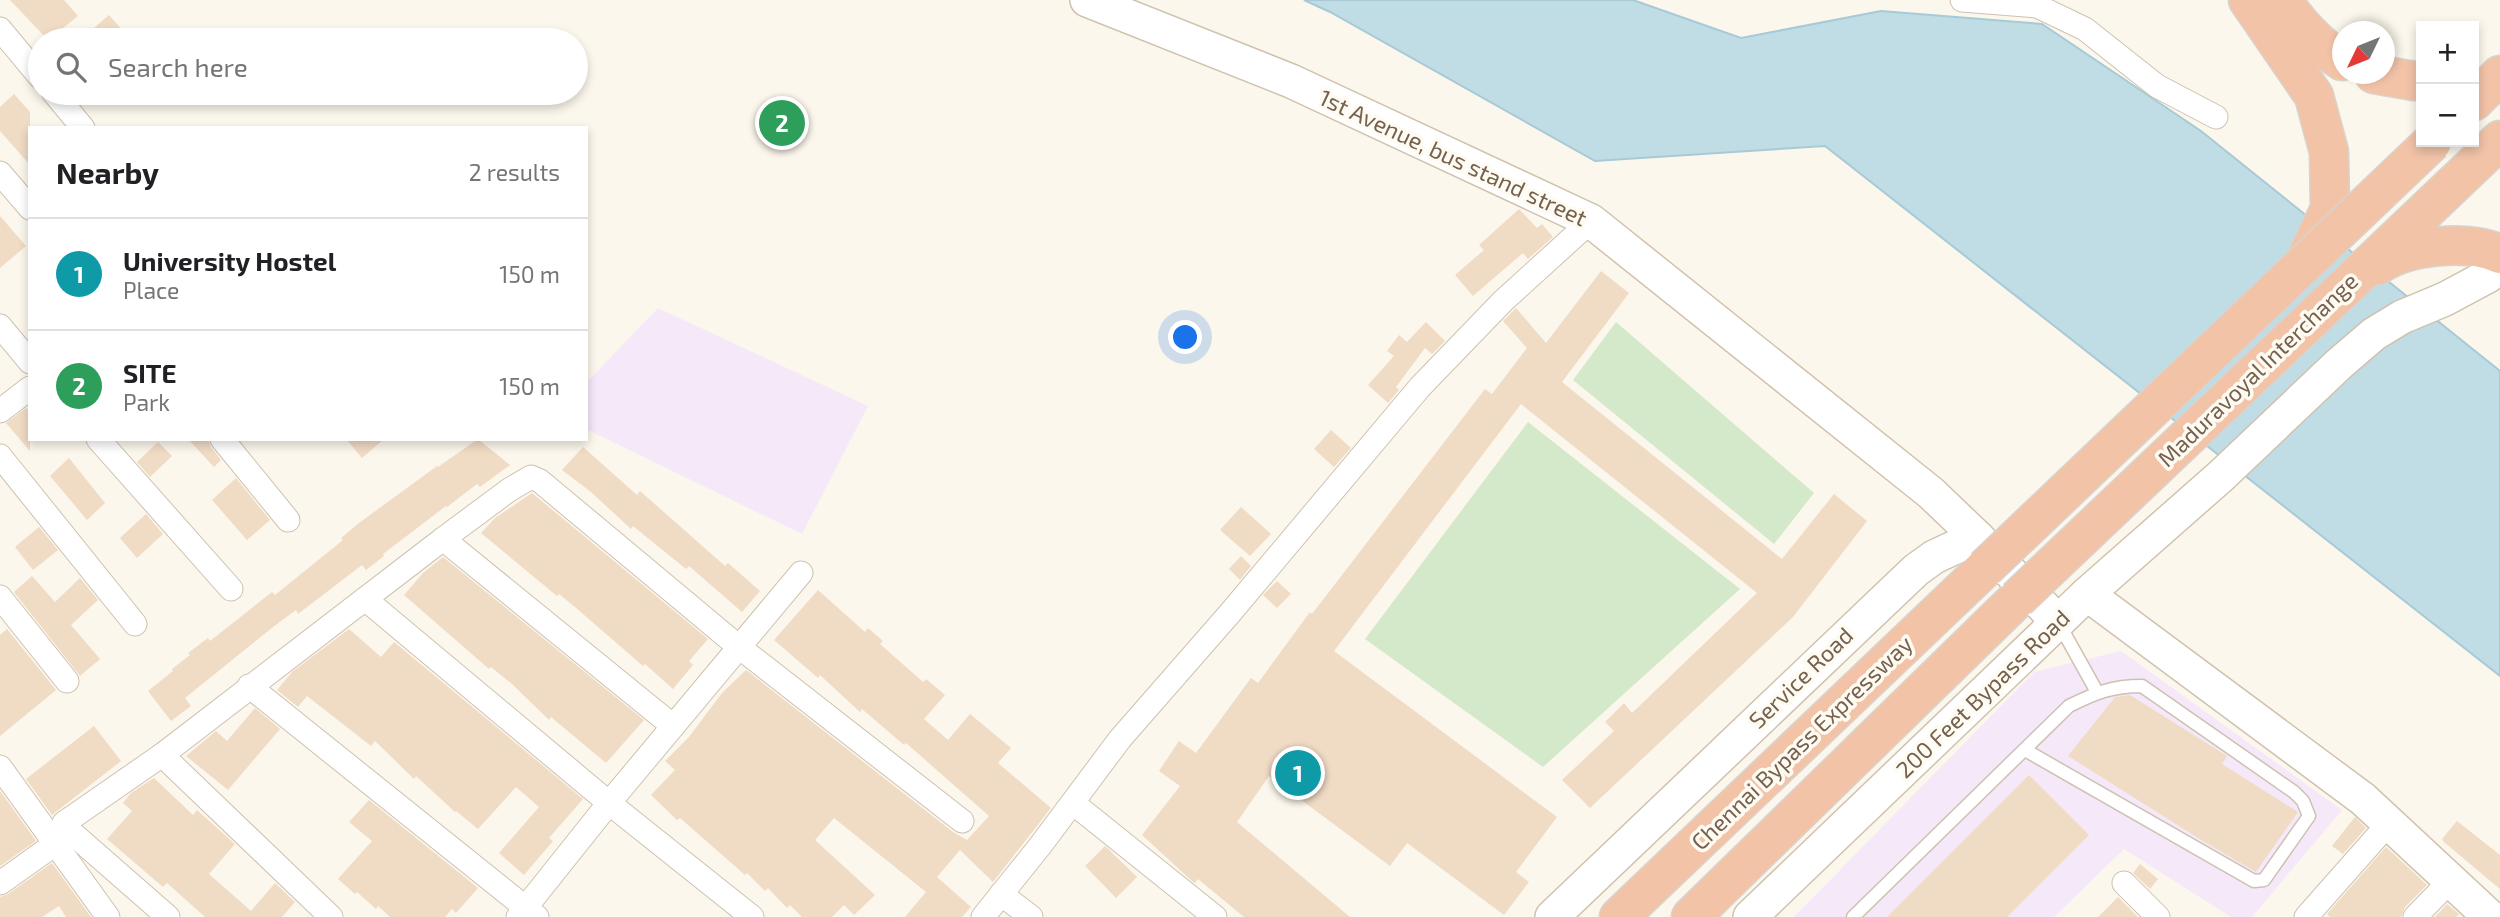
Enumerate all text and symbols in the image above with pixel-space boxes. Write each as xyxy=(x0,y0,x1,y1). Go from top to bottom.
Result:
north arrow xyxy=(2332,21,2395,84)
map controls xyxy=(2416,21,2479,147)
button: + xyxy=(2416,21,2479,84)
search box xyxy=(28,28,588,105)
icon: search xyxy=(52,48,90,86)
text: Search here xyxy=(108,51,248,82)
street label: 1st Avenue, bus stand street xyxy=(1315,83,1592,232)
button: − xyxy=(2416,84,2479,147)
pin: 2 xyxy=(759,97,805,149)
text: Nearby xyxy=(56,154,159,190)
text: 2 results xyxy=(469,158,560,186)
text: University Hostel xyxy=(123,245,336,276)
text: 1 xyxy=(74,260,84,288)
text: 150 m xyxy=(499,260,560,288)
street label: Maduravoyal Interchange xyxy=(2152,266,2363,472)
text: Place xyxy=(123,276,179,304)
your location xyxy=(1168,320,1202,354)
text: SITE xyxy=(123,357,177,388)
text: 2 xyxy=(72,372,86,400)
text: 150 m xyxy=(499,372,560,400)
text: Park xyxy=(123,388,170,416)
street label: 200 Feet Bypass Road xyxy=(1890,603,2075,783)
street label: Service Road xyxy=(1742,621,1858,734)
street label: Chennai Bypass Expressway xyxy=(1685,629,1918,855)
pin: 1 xyxy=(1275,747,1321,799)

